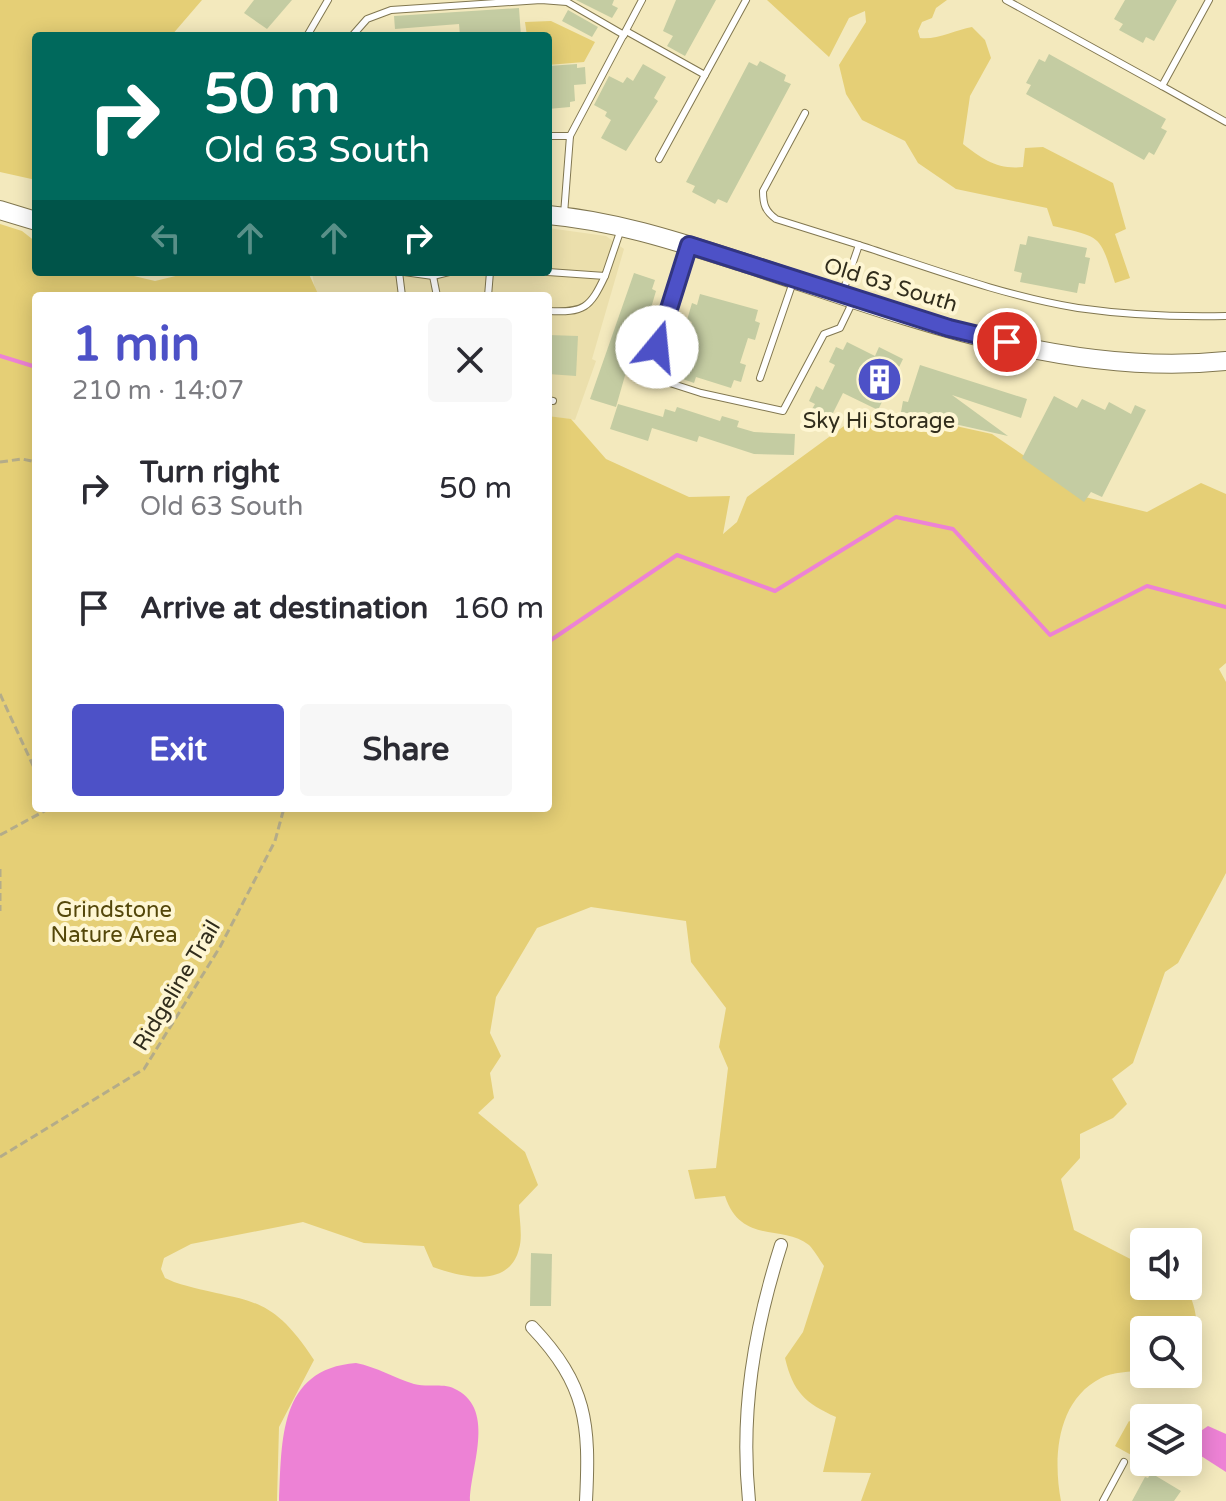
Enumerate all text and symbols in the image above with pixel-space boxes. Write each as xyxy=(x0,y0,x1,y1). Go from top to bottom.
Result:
text: 50 m xyxy=(204,61,340,128)
icon: right xyxy=(72,64,176,168)
text: Old 63 South xyxy=(204,129,430,172)
icon: left xyxy=(144,216,188,260)
icon: ahead xyxy=(228,216,272,260)
icon: ahead xyxy=(312,216,356,260)
icon: right xyxy=(396,216,440,260)
street label: Old 63 South xyxy=(821,252,961,318)
position arrow xyxy=(615,305,699,389)
pin xyxy=(973,308,1041,376)
text: 1 min xyxy=(72,316,200,374)
button: close xyxy=(428,318,512,402)
icon: arrive xyxy=(985,320,1029,364)
building icon: Sky Hi Storage xyxy=(855,355,903,403)
text: 210 m · 14:07 xyxy=(72,375,244,406)
place label: Sky Hi Storage xyxy=(803,408,955,434)
text: Turn right xyxy=(140,454,280,491)
icon: right xyxy=(72,466,116,510)
text: 50 m xyxy=(439,470,512,507)
text: Old 63 South xyxy=(140,491,303,522)
icon: arrive xyxy=(72,586,116,630)
text: Arrive at destination xyxy=(140,590,428,627)
text: 160 m xyxy=(452,590,544,627)
button: Exit xyxy=(72,704,284,796)
button: Share xyxy=(300,704,512,796)
park label: Grindstone Nature Area xyxy=(50,897,178,948)
street label: Ridgeline Trail xyxy=(128,916,226,1056)
map controls xyxy=(1130,1228,1202,1476)
button: sound xyxy=(1130,1228,1202,1300)
button: search xyxy=(1130,1316,1202,1388)
button: layers xyxy=(1130,1404,1202,1476)

